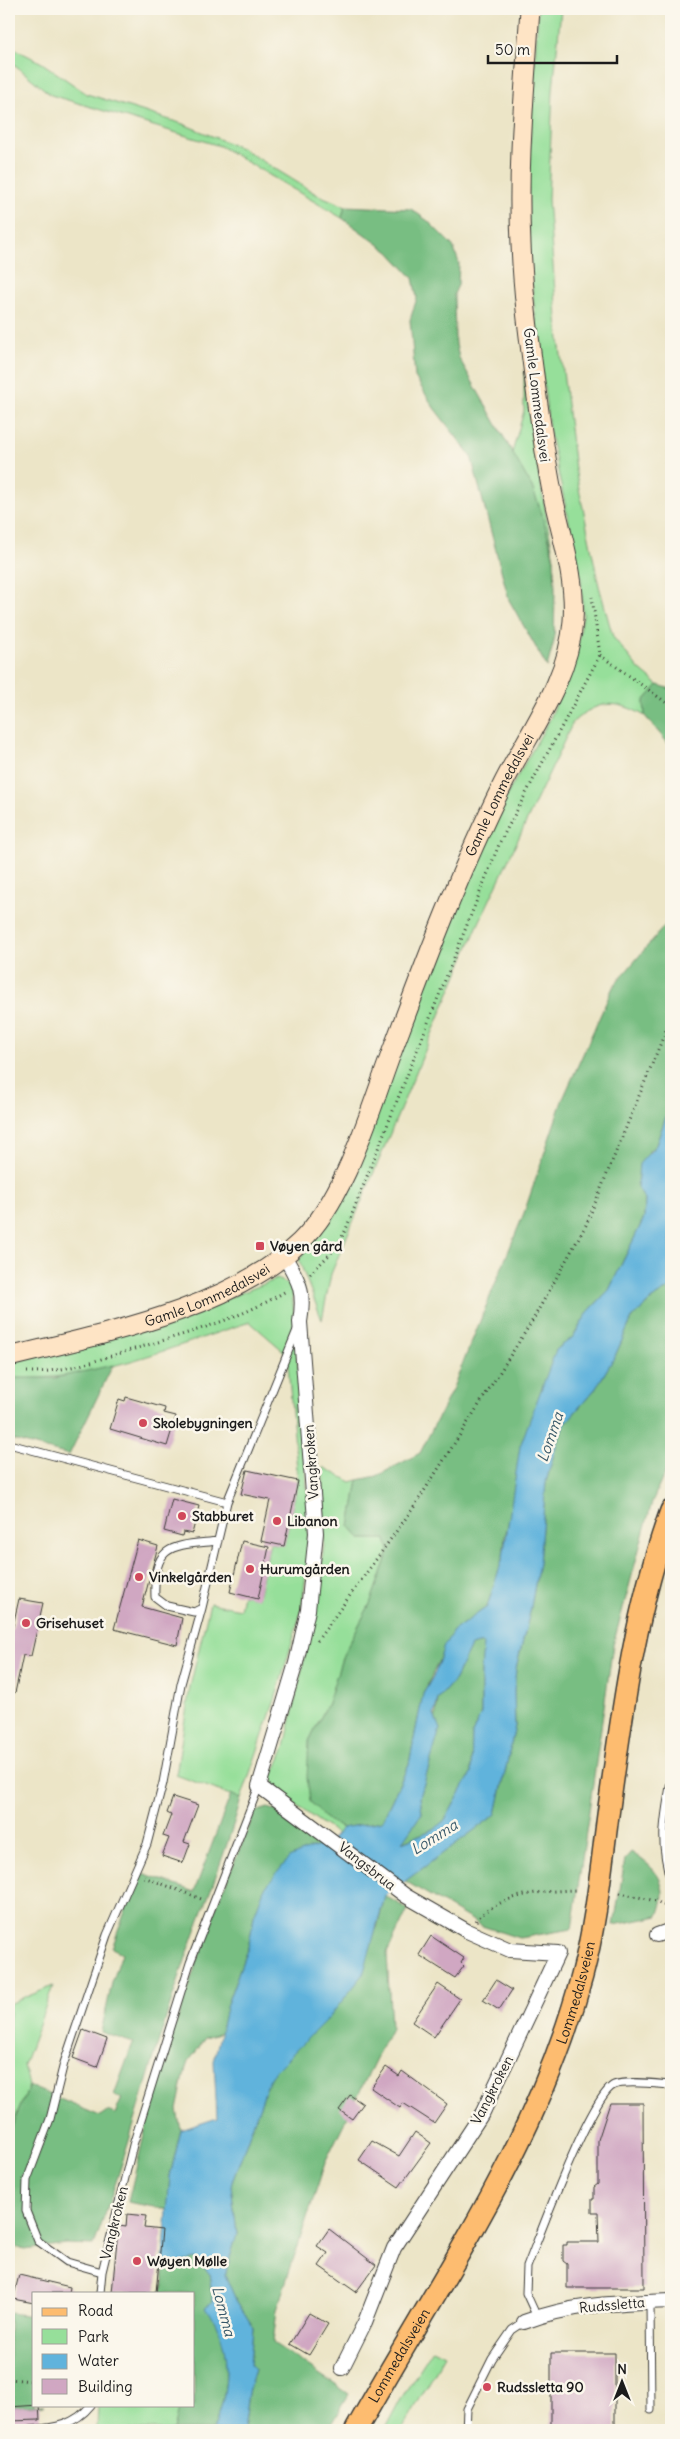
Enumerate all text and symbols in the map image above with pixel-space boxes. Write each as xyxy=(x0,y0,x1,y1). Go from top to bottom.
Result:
scale bar xyxy=(488,32,616,64)
text: 50 m xyxy=(495,40,530,59)
street label: Gamle Lommedalsvei xyxy=(520,327,554,463)
street label: Gamle Lommedalsvei xyxy=(461,730,538,859)
place label: Vøyen gård xyxy=(270,1237,343,1255)
marker: Vøyen gård xyxy=(254,1240,266,1252)
street label: Gamle Lommedalsvei xyxy=(142,1260,273,1331)
water label: Lomma xyxy=(533,1408,568,1464)
place label: Skolebygningen xyxy=(153,1414,253,1432)
marker: Skolebygningen xyxy=(137,1417,149,1429)
street label: Vangkroken xyxy=(299,1424,323,1500)
place label: Stabburet xyxy=(192,1507,254,1525)
marker: Stabburet xyxy=(176,1510,188,1522)
place label: Libanon xyxy=(287,1512,338,1530)
marker: Libanon xyxy=(271,1515,283,1527)
place label: Hurumgården xyxy=(260,1560,350,1578)
marker: Hurumgården xyxy=(244,1563,256,1575)
place label: Vinkelgården xyxy=(149,1568,232,1586)
marker: Vinkelgården xyxy=(133,1571,145,1583)
place label: Grisehuset xyxy=(36,1614,104,1632)
marker: Grisehuset xyxy=(20,1617,32,1629)
water label: Lomma xyxy=(407,1815,462,1859)
street label: Vangsbrua xyxy=(335,1838,399,1894)
street label: Lommedalsveien xyxy=(552,1940,599,2047)
street label: Vangkroken xyxy=(467,2052,517,2128)
street label: Vangkroken xyxy=(96,2184,132,2262)
place label: Wøyen Mølle xyxy=(147,2252,227,2270)
marker: Wøyen Mølle xyxy=(131,2255,143,2267)
water label: Lomma xyxy=(208,2284,240,2340)
legend xyxy=(32,2292,195,2406)
street label: Rudssletta xyxy=(578,2293,646,2317)
text: Road xyxy=(78,2301,113,2320)
street label: Lommedalsveien xyxy=(364,2305,434,2406)
text: Park xyxy=(78,2327,109,2346)
text: Water xyxy=(78,2351,119,2370)
north arrow xyxy=(598,2356,648,2406)
text: N xyxy=(617,2360,627,2378)
text: Building xyxy=(78,2377,133,2396)
place label: Rudssletta 90 xyxy=(497,2378,584,2396)
marker: Rudssletta 90 xyxy=(481,2381,493,2393)

